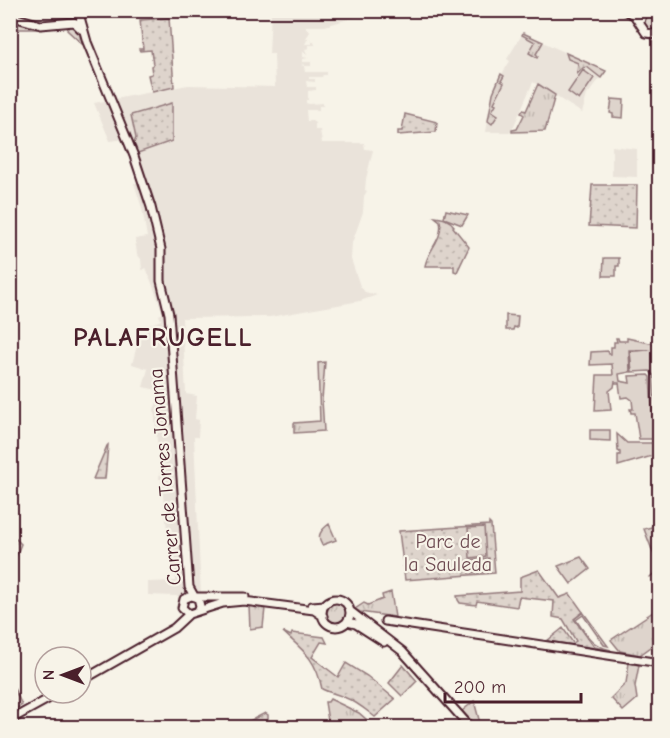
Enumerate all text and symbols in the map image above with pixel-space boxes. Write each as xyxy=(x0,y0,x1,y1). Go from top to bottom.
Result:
district label: PALAFRUGELL xyxy=(73,323,253,353)
street label: Carrer de Torres Jonama xyxy=(144,368,186,586)
park label: Parc de la Sauleda xyxy=(404,530,492,576)
north arrow xyxy=(33,645,93,705)
scale bar xyxy=(445,666,582,704)
text: N xyxy=(40,670,58,680)
text: 200 m xyxy=(454,677,506,698)

